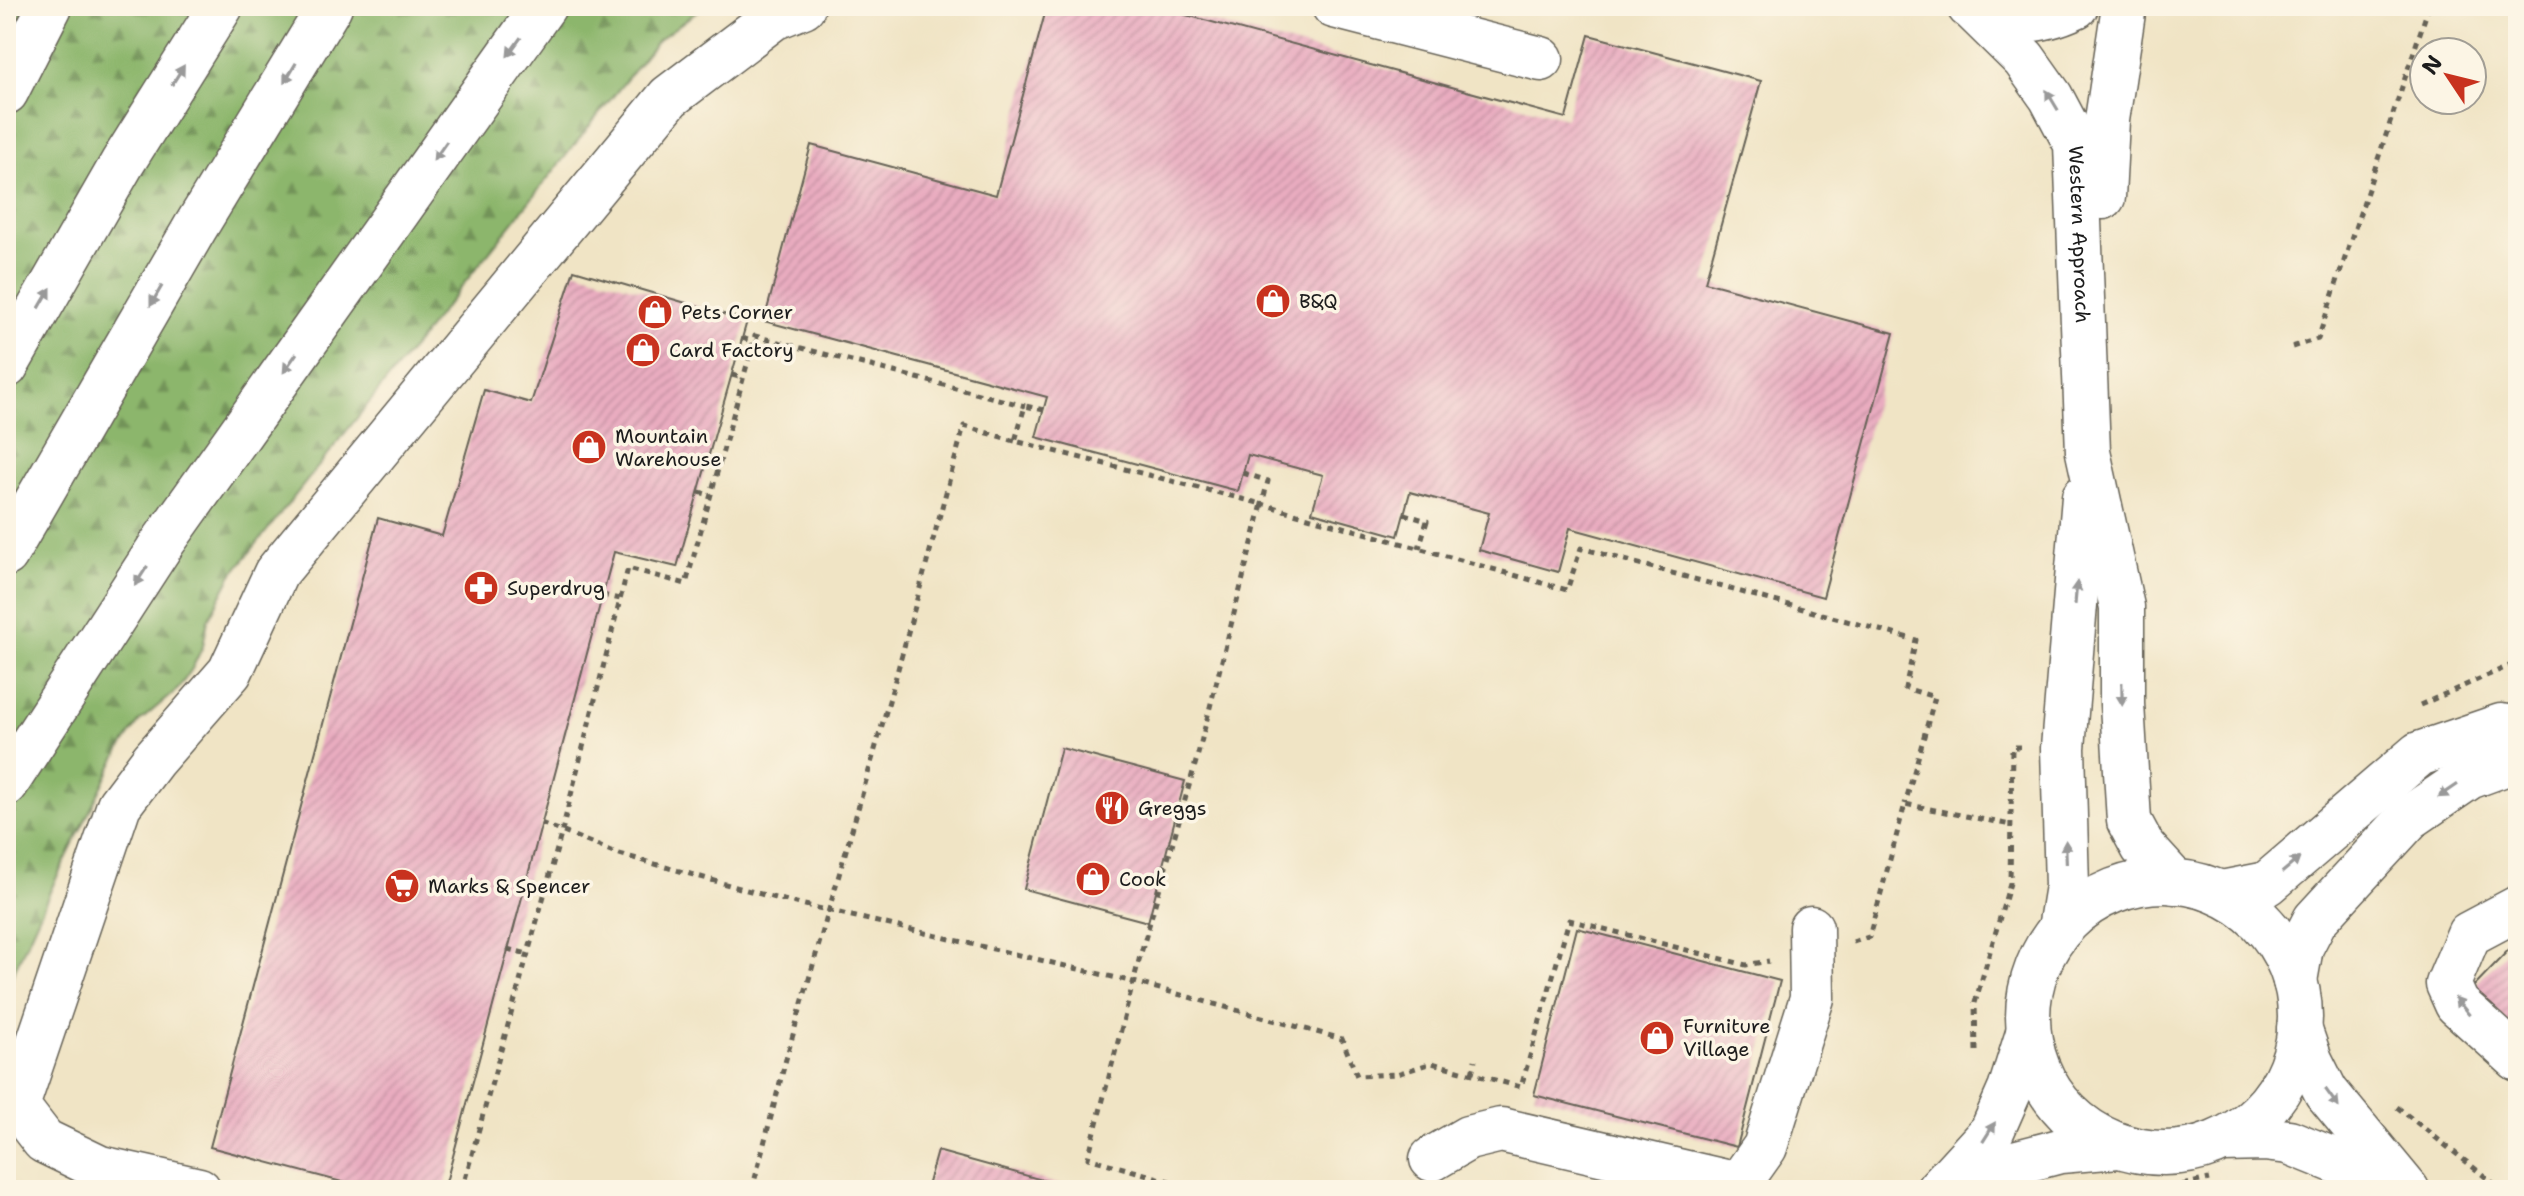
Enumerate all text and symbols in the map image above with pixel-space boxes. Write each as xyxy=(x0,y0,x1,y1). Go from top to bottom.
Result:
one-way arrow xyxy=(507,36,523,57)
north arrow xyxy=(2408,36,2488,116)
text: N xyxy=(2415,49,2449,80)
one-way arrow xyxy=(283,62,297,84)
one-way arrow xyxy=(170,64,185,85)
one-way arrow xyxy=(2045,89,2059,111)
one-way arrow xyxy=(433,141,448,162)
street label: Western Approach xyxy=(2063,145,2096,324)
shop icon: B&Q xyxy=(1254,282,1292,320)
one-way arrow xyxy=(149,285,163,307)
one-way arrow xyxy=(38,287,52,309)
place label: B&Q xyxy=(1299,288,1338,314)
shop icon: Pets Corner xyxy=(636,293,674,331)
place label: Pets Corner xyxy=(681,299,793,325)
shop icon: Card Factory xyxy=(624,331,662,369)
place label: Card Factory xyxy=(669,337,794,363)
one-way arrow xyxy=(283,353,298,374)
place label: Mountain Warehouse xyxy=(615,423,721,472)
shop icon: Mountain Warehouse xyxy=(570,428,608,466)
one-way arrow xyxy=(133,566,148,587)
pharmacy icon: Superdrug xyxy=(462,569,500,607)
place label: Superdrug xyxy=(507,575,605,601)
one-way arrow xyxy=(2070,580,2083,605)
one-way arrow xyxy=(2116,682,2129,707)
one-way arrow xyxy=(2437,783,2458,798)
restaurant icon: Greggs xyxy=(1093,789,1131,827)
place label: Greggs xyxy=(1138,795,1207,821)
one-way arrow xyxy=(2060,839,2072,864)
one-way arrow xyxy=(2280,857,2300,874)
shop icon: Cook xyxy=(1074,860,1112,898)
place label: Cook xyxy=(1119,866,1166,892)
supermarket icon: Marks & Spencer xyxy=(383,867,421,905)
place label: Marks & Spencer xyxy=(428,873,591,899)
one-way arrow xyxy=(2454,996,2471,1016)
place label: Furniture Village xyxy=(1683,1013,1771,1062)
shop icon: Furniture Village xyxy=(1638,1019,1676,1057)
one-way arrow xyxy=(2324,1087,2340,1109)
one-way arrow xyxy=(1982,1121,1996,1143)

